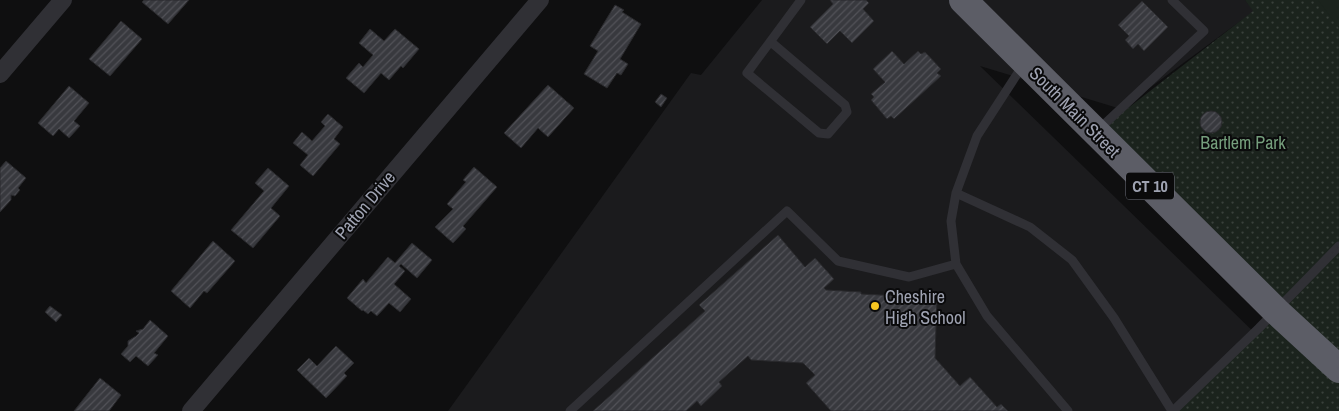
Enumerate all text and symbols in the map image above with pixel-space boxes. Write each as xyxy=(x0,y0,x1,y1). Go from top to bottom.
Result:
street label: South Main Street xyxy=(1024,61,1126,163)
park label: Bartlem Park xyxy=(1200,130,1286,155)
street label: Patton Drive xyxy=(329,166,401,244)
road number: CT 10 xyxy=(1126,172,1174,200)
place label: Cheshire High School xyxy=(885,284,965,330)
marker: Cheshire High School xyxy=(869,300,881,312)

